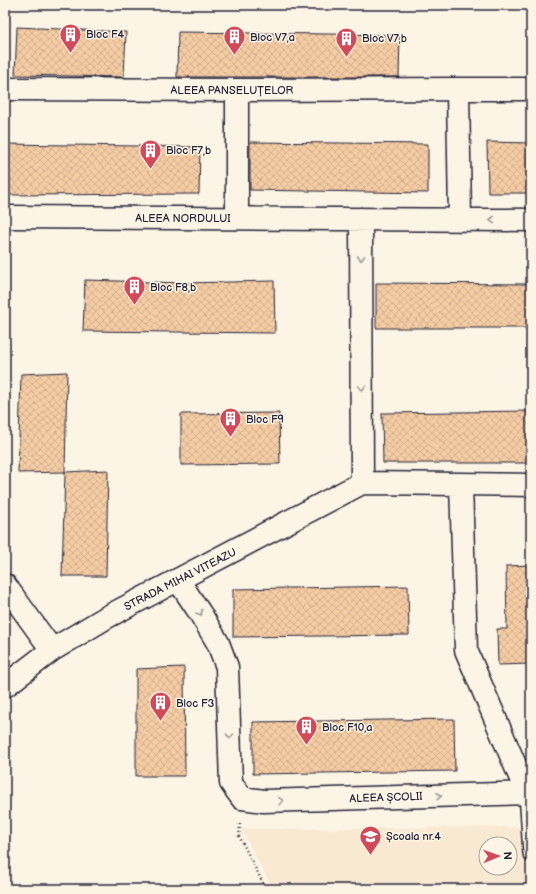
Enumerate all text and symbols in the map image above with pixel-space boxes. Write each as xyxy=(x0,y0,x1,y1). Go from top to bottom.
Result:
building icon: Bloc F4 xyxy=(57,21,83,54)
building icon: Bloc V7,a xyxy=(222,24,248,57)
building icon: Bloc V7,b xyxy=(333,25,359,58)
place label: Bloc F4 xyxy=(86,28,125,41)
place label: Bloc V7,a xyxy=(250,31,295,44)
place label: Bloc V7,b xyxy=(362,32,407,45)
street label: ALEEA PANSELUȚELOR xyxy=(171,84,294,97)
building icon: Bloc F7,b xyxy=(137,137,163,170)
place label: Bloc F7,b xyxy=(166,144,211,157)
street label: ALEEA NORDULUI xyxy=(135,212,231,225)
one-way arrow xyxy=(489,216,495,224)
one-way arrow xyxy=(357,255,365,261)
building icon: Bloc F8,b xyxy=(121,274,147,307)
place label: Bloc F8,b xyxy=(150,281,196,294)
one-way arrow xyxy=(358,385,366,391)
building icon: Bloc F9 xyxy=(217,406,243,439)
place label: Bloc F9 xyxy=(246,413,284,426)
street label: STRADA MIHAI VITEAZU xyxy=(122,545,239,613)
one-way arrow xyxy=(195,609,202,616)
building icon: Bloc F3 xyxy=(147,690,173,723)
place label: Bloc F3 xyxy=(176,697,215,710)
building icon: Bloc F10,a xyxy=(294,714,320,747)
place label: Bloc F10,a xyxy=(322,721,373,734)
one-way arrow xyxy=(225,733,234,739)
street label: ALEEA ȘCOLII xyxy=(349,790,423,805)
one-way arrow xyxy=(436,791,442,800)
one-way arrow xyxy=(278,796,284,805)
school or university icon: Școala nr.4 xyxy=(358,823,384,856)
place label: Școala nr.4 xyxy=(386,830,441,843)
north arrow xyxy=(478,836,518,876)
text: N xyxy=(501,851,514,860)

